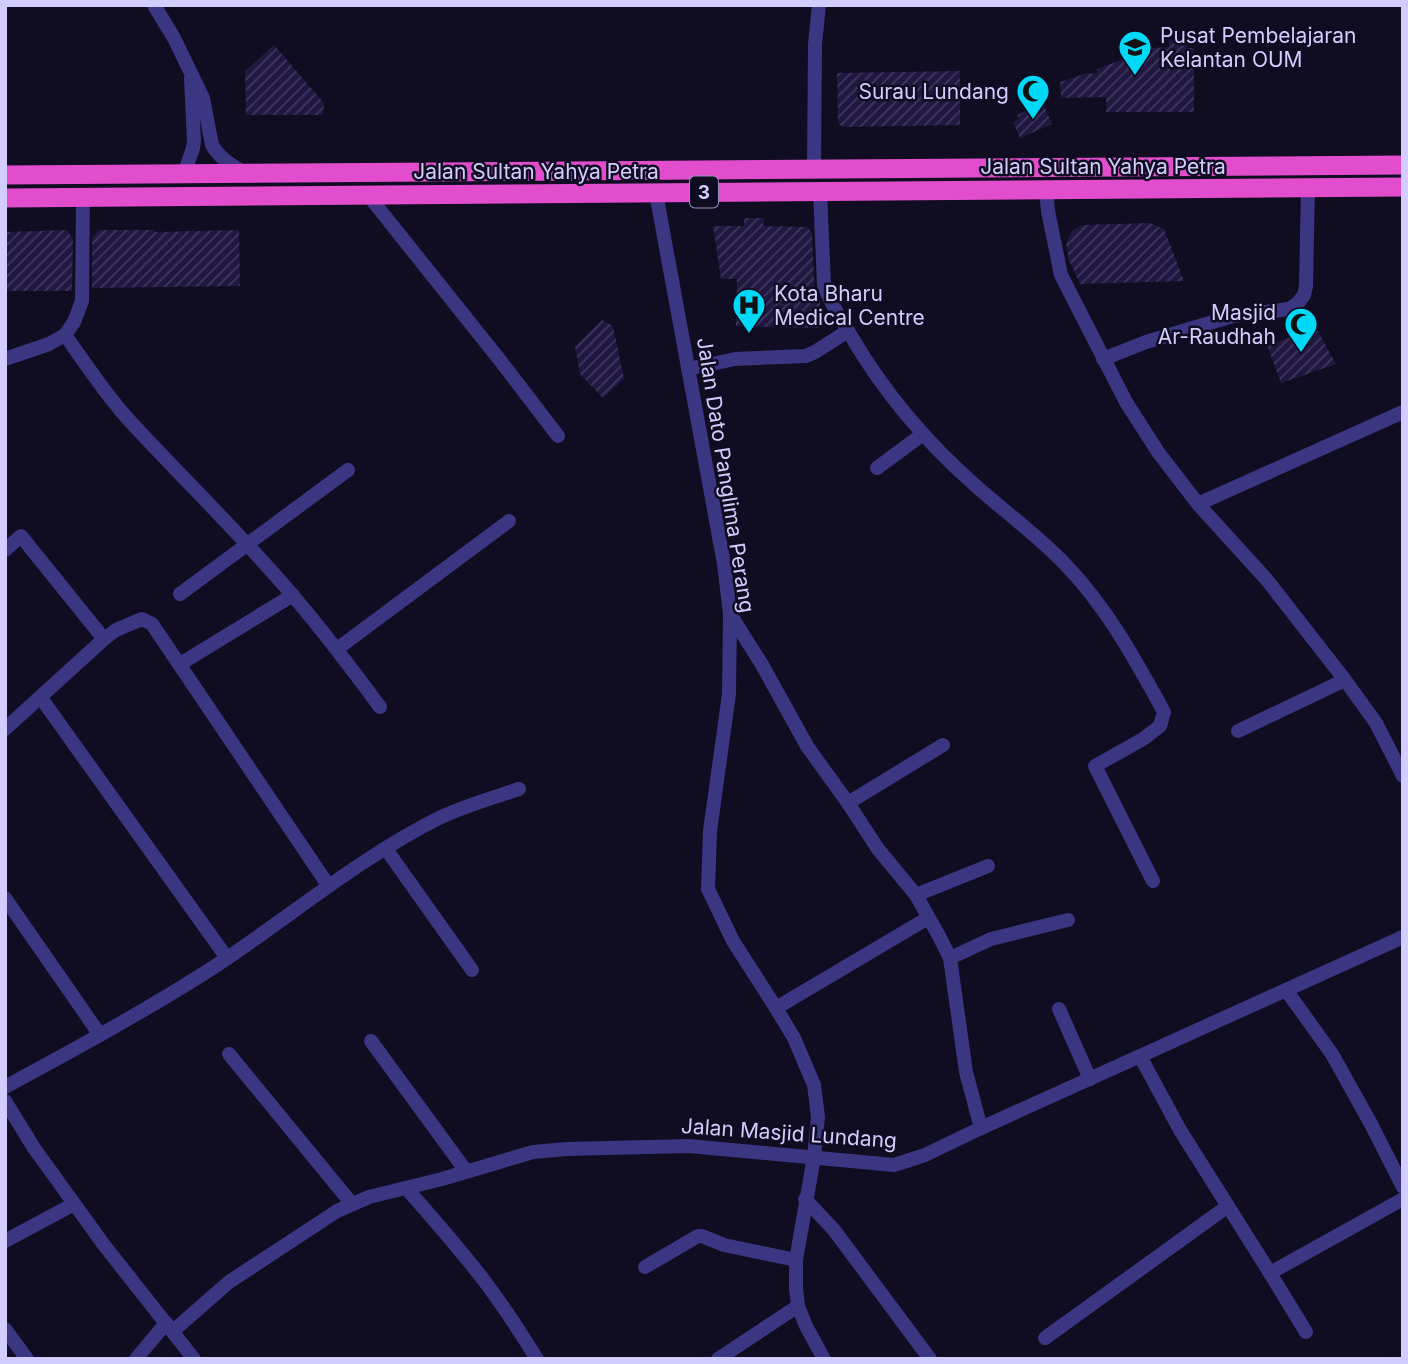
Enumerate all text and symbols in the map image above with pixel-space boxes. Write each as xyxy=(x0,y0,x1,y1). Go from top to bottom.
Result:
place label: Pusat Pembelajaran Kelantan OUM xyxy=(1160,23,1356,72)
school or university icon: Pusat Pembelajaran Kelantan OUM xyxy=(1116,28,1154,77)
mosque icon: Surau Lundang xyxy=(1014,72,1052,121)
place label: Surau Lundang xyxy=(858,79,1009,104)
street label: Jalan Sultan Yahya Petra xyxy=(980,154,1226,179)
street label: Jalan Sultan Yahya Petra xyxy=(413,159,659,184)
road number: 3 xyxy=(690,176,718,208)
place label: Kota Bharu Medical Centre xyxy=(774,281,925,330)
hospital icon: Kota Bharu Medical Centre xyxy=(730,286,768,335)
place label: Masjid Ar-Raudhah xyxy=(1158,300,1276,349)
mosque icon: Masjid Ar-Raudhah xyxy=(1282,305,1320,354)
street label: Jalan Dato Panglima Perang xyxy=(692,336,760,614)
street label: Jalan Masjid Lundang xyxy=(680,1113,898,1153)

